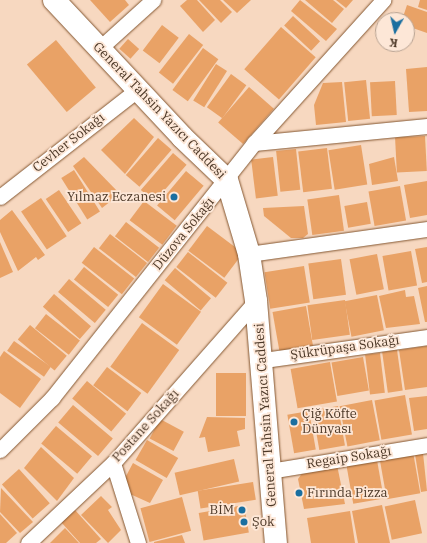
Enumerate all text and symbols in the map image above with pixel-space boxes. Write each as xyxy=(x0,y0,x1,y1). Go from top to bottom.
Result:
north arrow xyxy=(375,12,415,52)
text: K xyxy=(388,35,399,50)
street label: General Tahsin Yazıcı Caddesi xyxy=(90,39,228,183)
street label: Cevher Sokağı xyxy=(30,110,108,176)
place label: Yılmaz Eczanesi xyxy=(67,189,166,205)
marker: Yılmaz Eczanesi xyxy=(169,192,179,202)
street label: Düzova Sokağı xyxy=(150,195,218,273)
street label: General Tahsin Yazıcı Caddesi xyxy=(252,323,280,507)
street label: Şükrüpaşa Sokağı xyxy=(290,333,400,363)
street label: Postane Sokağı xyxy=(109,387,183,465)
place label: Çiğ Köfte Dünyası xyxy=(302,407,357,438)
marker: Çiğ Köfte Dünyası xyxy=(289,417,299,427)
street label: Regaip Sokağı xyxy=(306,444,392,472)
place label: Fırında Pizza xyxy=(307,485,388,501)
marker: Fırında Pizza xyxy=(294,488,304,498)
place label: BİM xyxy=(209,502,234,518)
marker: BİM xyxy=(237,505,247,515)
place label: Şok xyxy=(252,514,275,530)
marker: Şok xyxy=(239,517,249,527)

